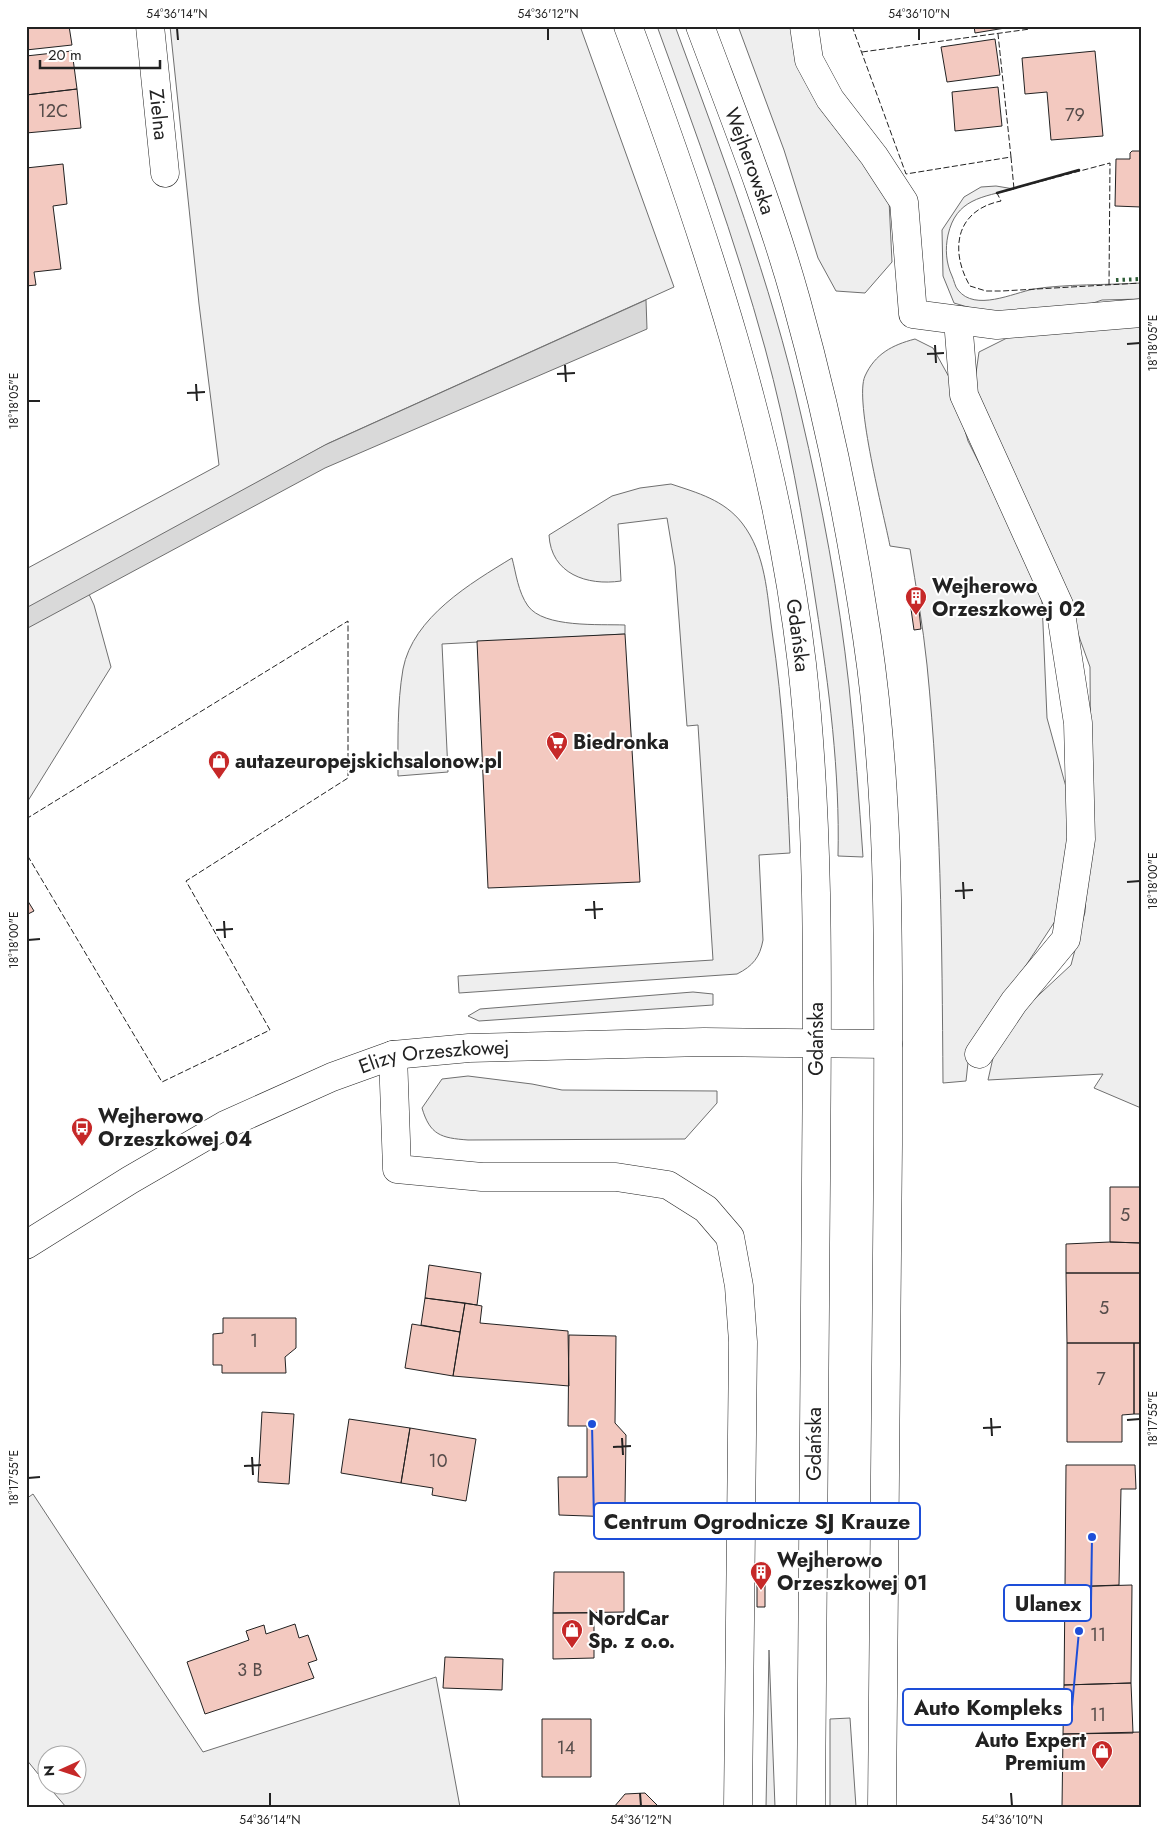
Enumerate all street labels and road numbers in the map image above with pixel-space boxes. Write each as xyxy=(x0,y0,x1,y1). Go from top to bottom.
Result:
street label: Zielna xyxy=(142,88,176,142)
street label: Wejherowska xyxy=(717,104,782,218)
street label: Gdańska xyxy=(778,597,817,673)
street label: Gdańska xyxy=(802,1002,831,1076)
street label: Elizy Orzeszkowej xyxy=(355,1033,510,1081)
street label: Gdańska xyxy=(800,1407,829,1481)

